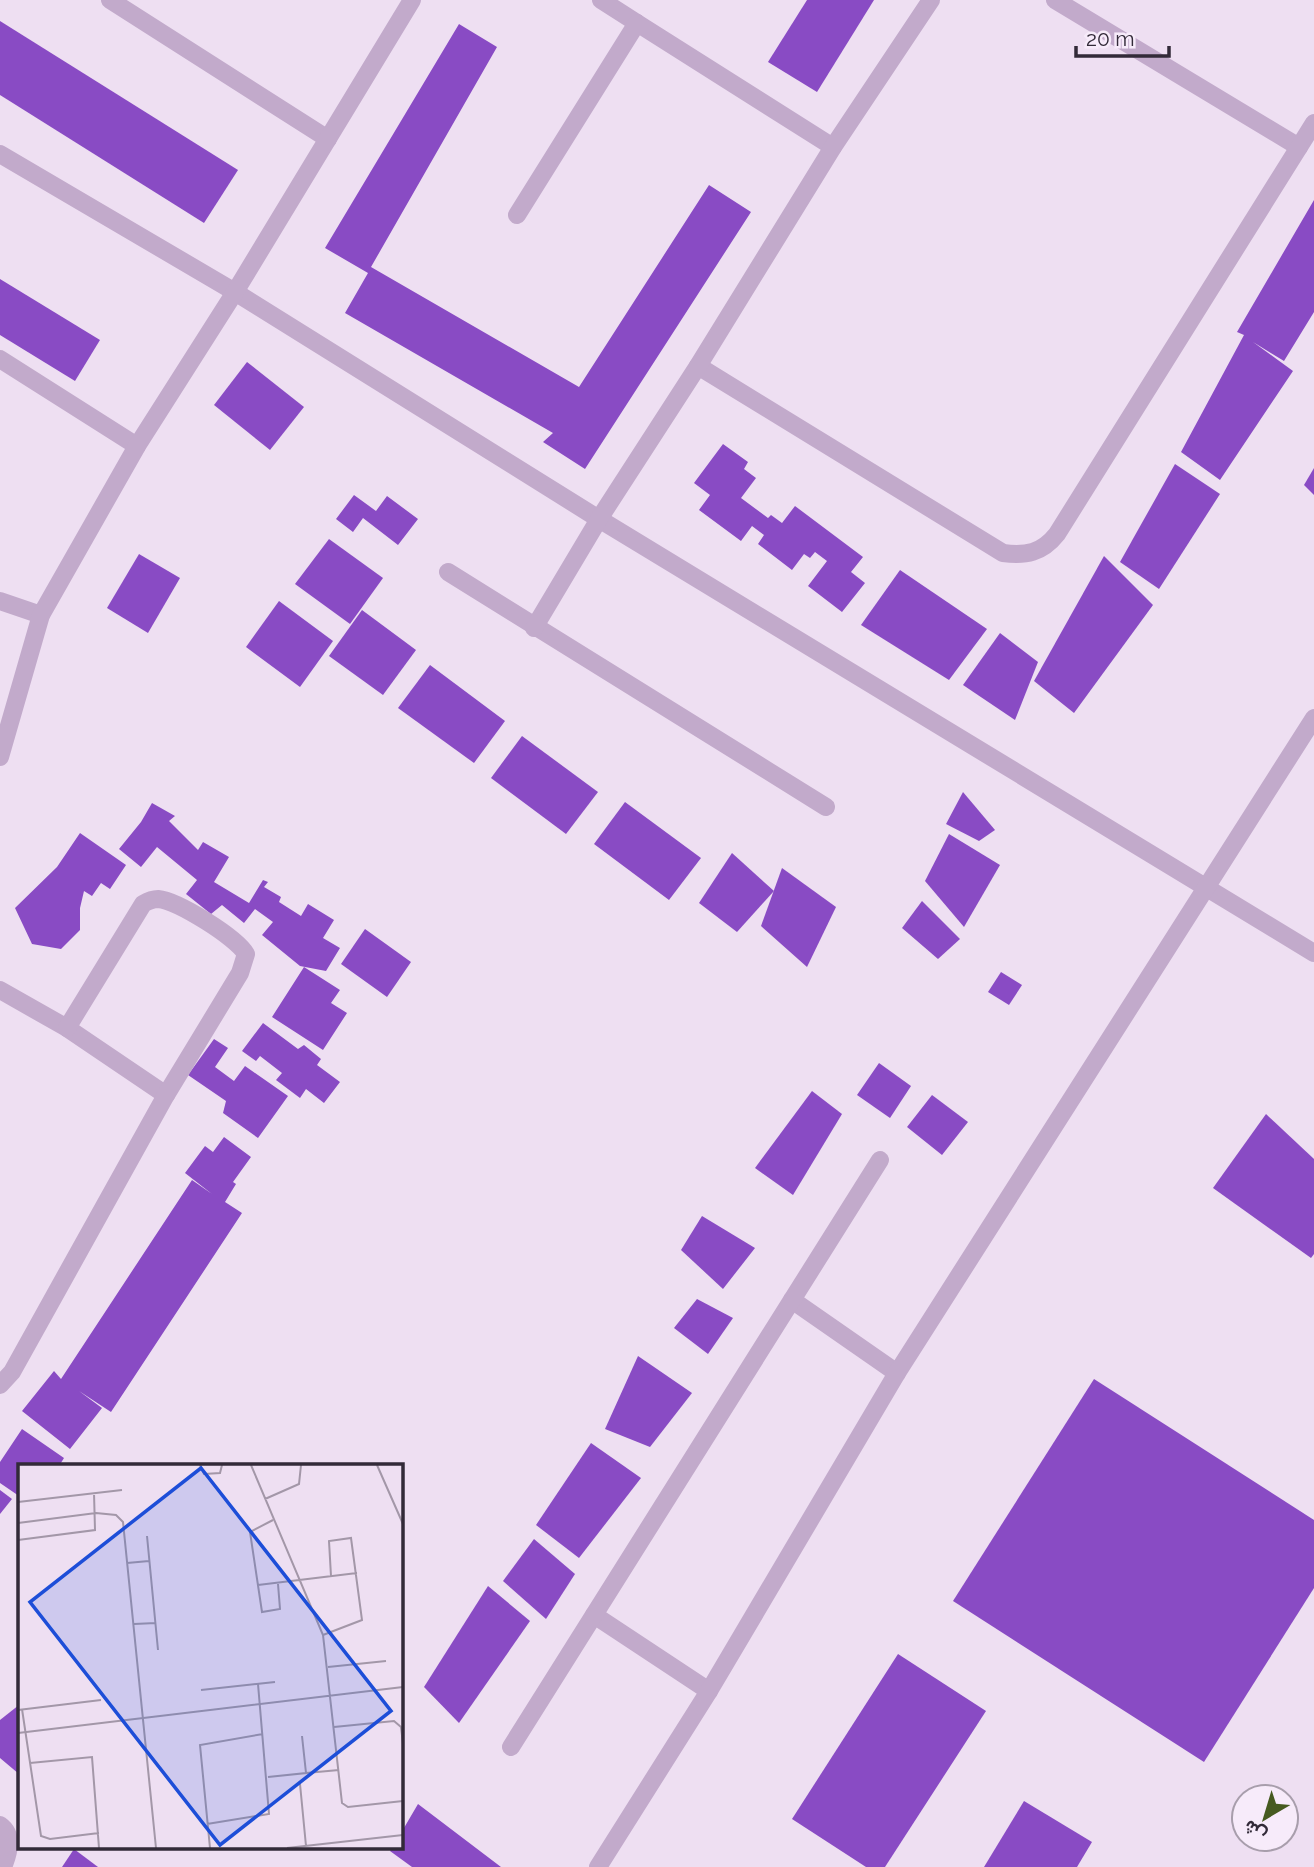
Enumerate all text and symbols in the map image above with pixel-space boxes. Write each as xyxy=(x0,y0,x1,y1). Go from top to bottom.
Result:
scale bar xyxy=(1076,14,1169,58)
text: 20 m xyxy=(1086,26,1134,51)
inset map xyxy=(18,1464,402,1850)
north arrow xyxy=(1230,1783,1300,1853)
text: ش xyxy=(1239,1815,1271,1847)

